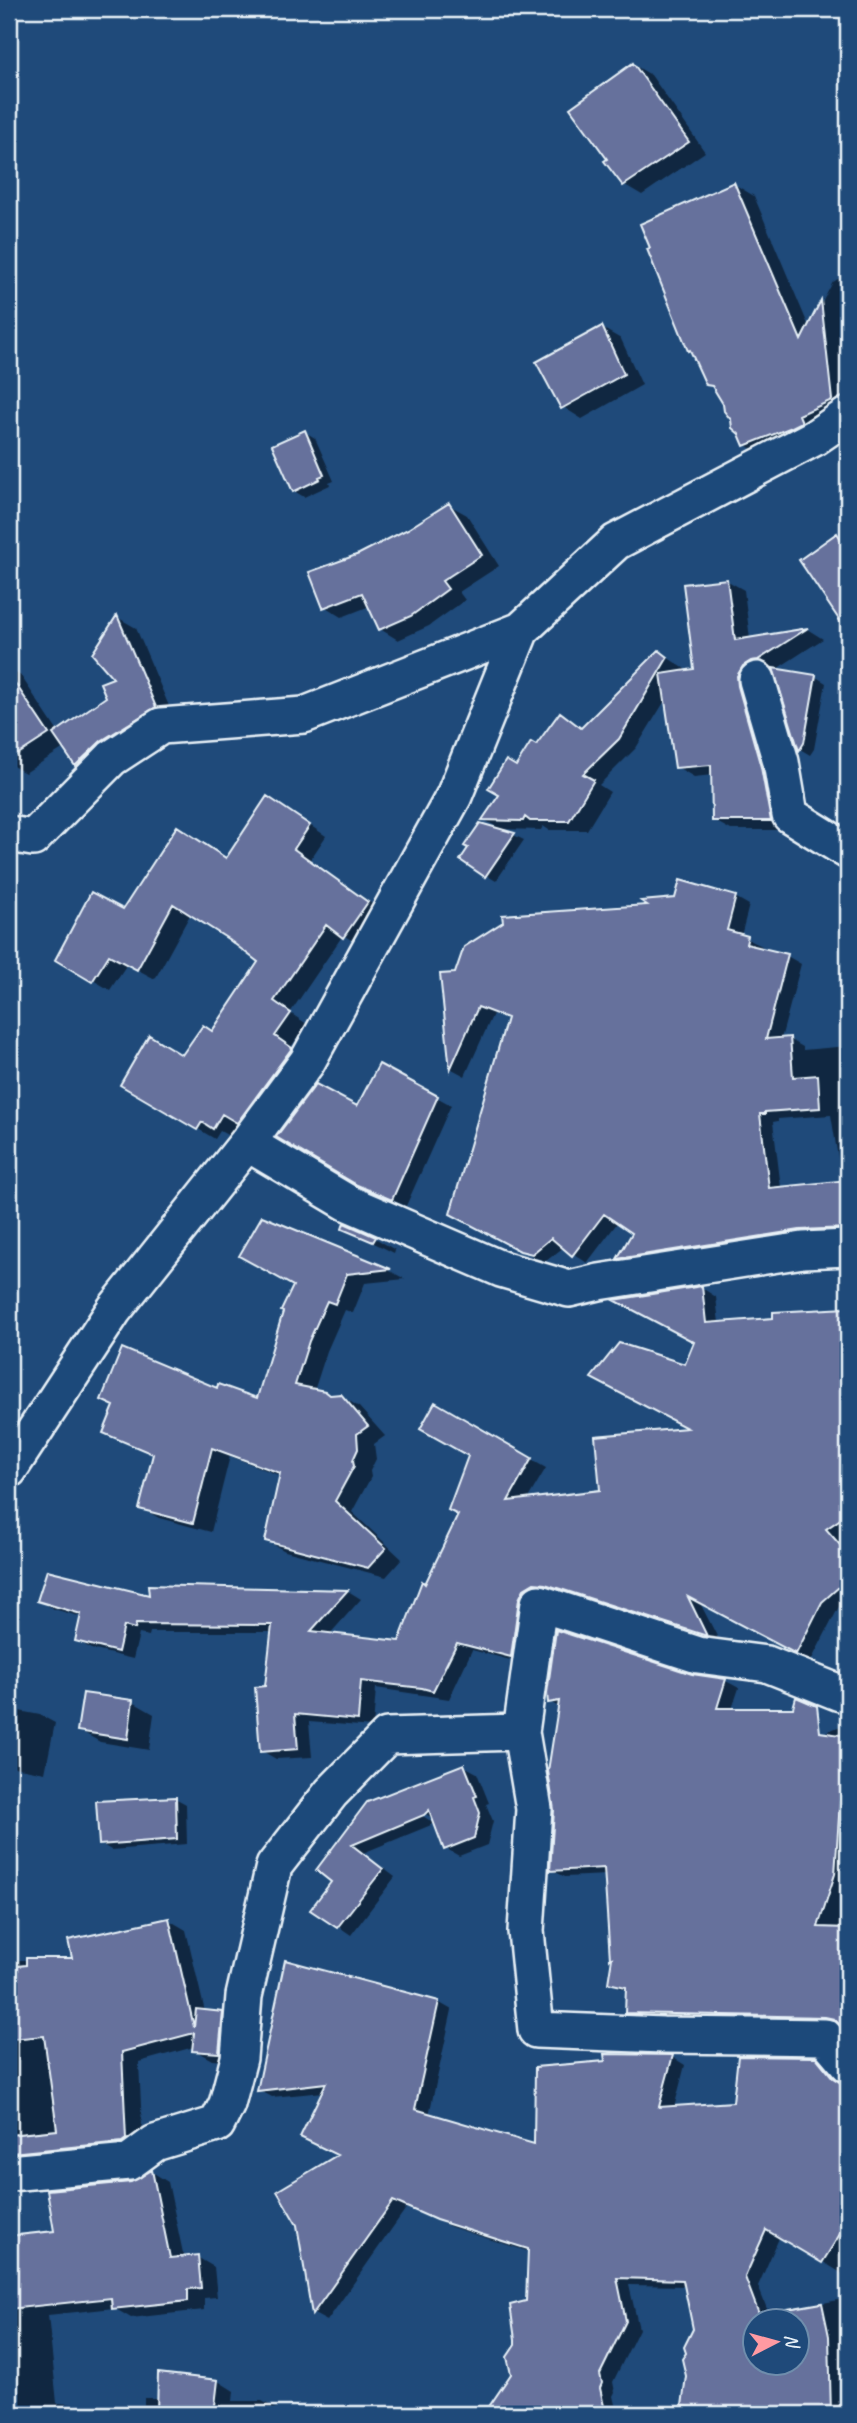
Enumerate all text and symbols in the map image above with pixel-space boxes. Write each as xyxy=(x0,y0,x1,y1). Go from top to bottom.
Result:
north arrow xyxy=(742,2308,812,2378)
text: N xyxy=(779,2333,805,2351)

